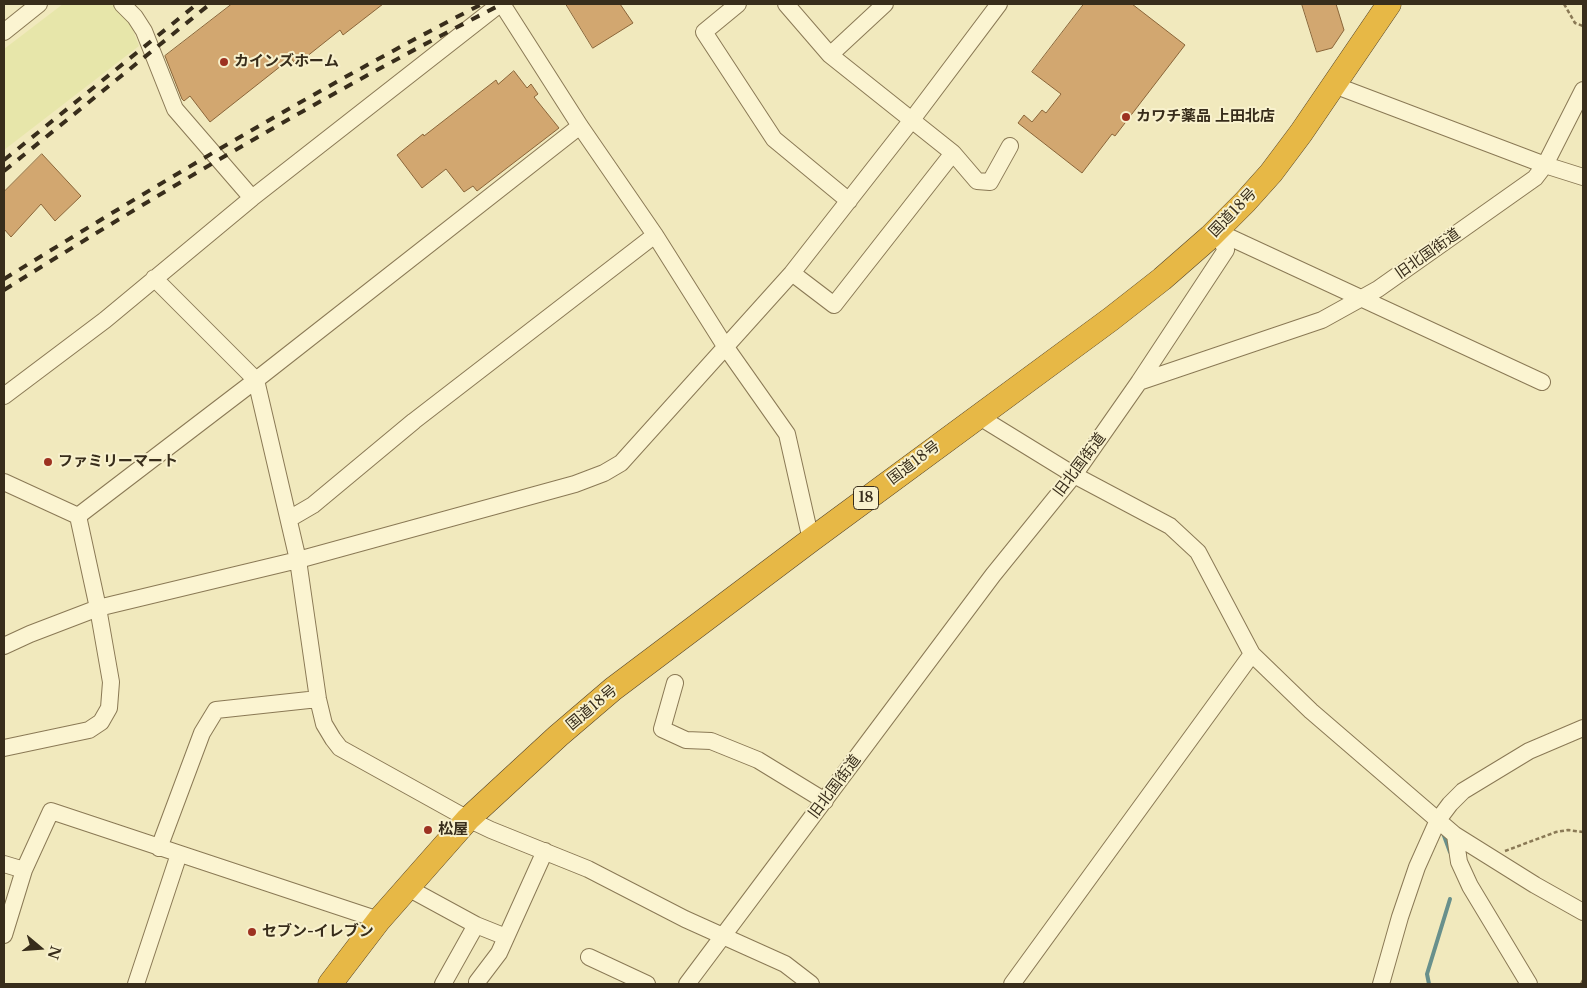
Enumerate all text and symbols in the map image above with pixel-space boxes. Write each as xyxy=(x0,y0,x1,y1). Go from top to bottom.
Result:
place label: カインズホーム xyxy=(234,53,339,71)
marker: カインズホーム xyxy=(218,56,230,68)
place label: カワチ薬品 上田北店 xyxy=(1136,108,1275,126)
marker: カワチ薬品 上田北店 xyxy=(1120,111,1132,123)
street label: 国道18号 xyxy=(1205,185,1261,241)
street label: 旧北国街道 xyxy=(1392,225,1464,283)
street label: 旧北国街道 xyxy=(1050,430,1110,500)
street label: 国道18号 xyxy=(884,438,944,488)
place label: ファミリーマート xyxy=(58,453,178,471)
marker: ファミリーマート xyxy=(42,456,54,468)
road number: 18 xyxy=(854,486,878,509)
street label: 国道18号 xyxy=(563,682,621,734)
street label: 旧北国街道 xyxy=(805,752,865,822)
place label: 松屋 xyxy=(438,821,468,839)
marker: 松屋 xyxy=(422,824,434,836)
north arrow xyxy=(15,923,65,973)
place label: セブン-イレブン xyxy=(262,923,374,941)
marker: セブン-イレブン xyxy=(246,926,258,938)
text: N xyxy=(44,944,65,962)

